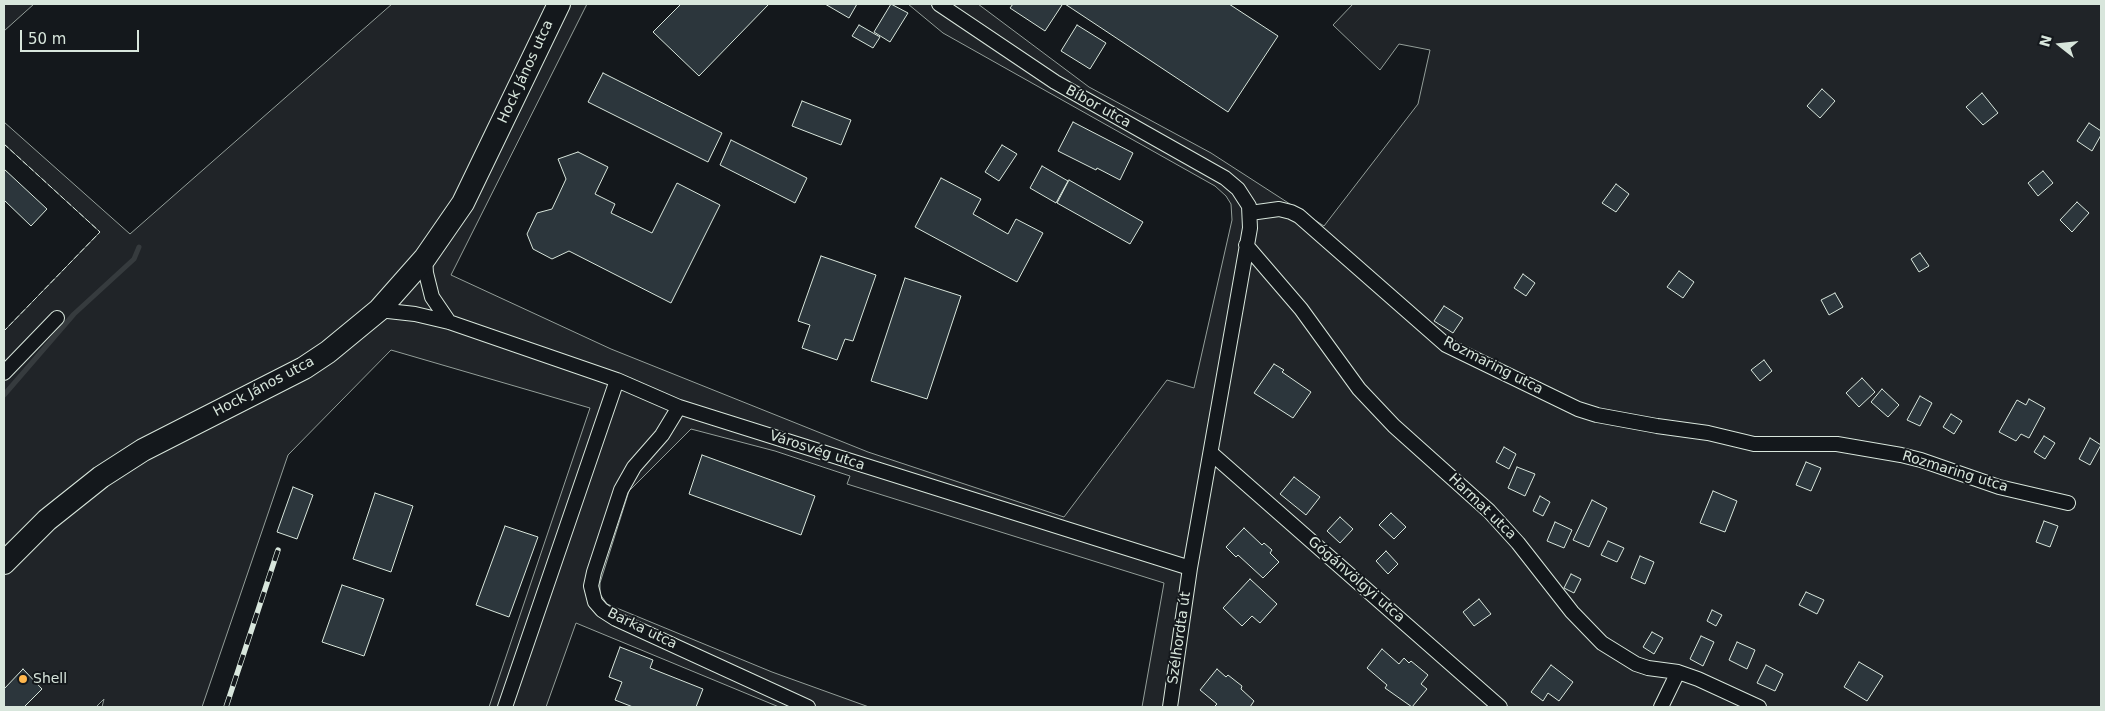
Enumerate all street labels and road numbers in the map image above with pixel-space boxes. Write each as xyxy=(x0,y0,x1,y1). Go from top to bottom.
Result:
street label: Hock János utca xyxy=(495,18,557,126)
street label: Bíbor utca xyxy=(1063,82,1133,132)
street label: Rozmaring utca xyxy=(1440,334,1546,398)
street label: Hock János utca xyxy=(211,353,317,421)
street label: Városvég utca xyxy=(767,428,867,474)
street label: Rozmaring utca xyxy=(1900,448,2010,496)
street label: Harmat utca xyxy=(1445,471,1519,543)
street label: Gógánvölgyi utca xyxy=(1304,533,1408,627)
street label: Szélhordta út xyxy=(1165,591,1195,685)
street label: Barka utca xyxy=(604,605,680,653)

